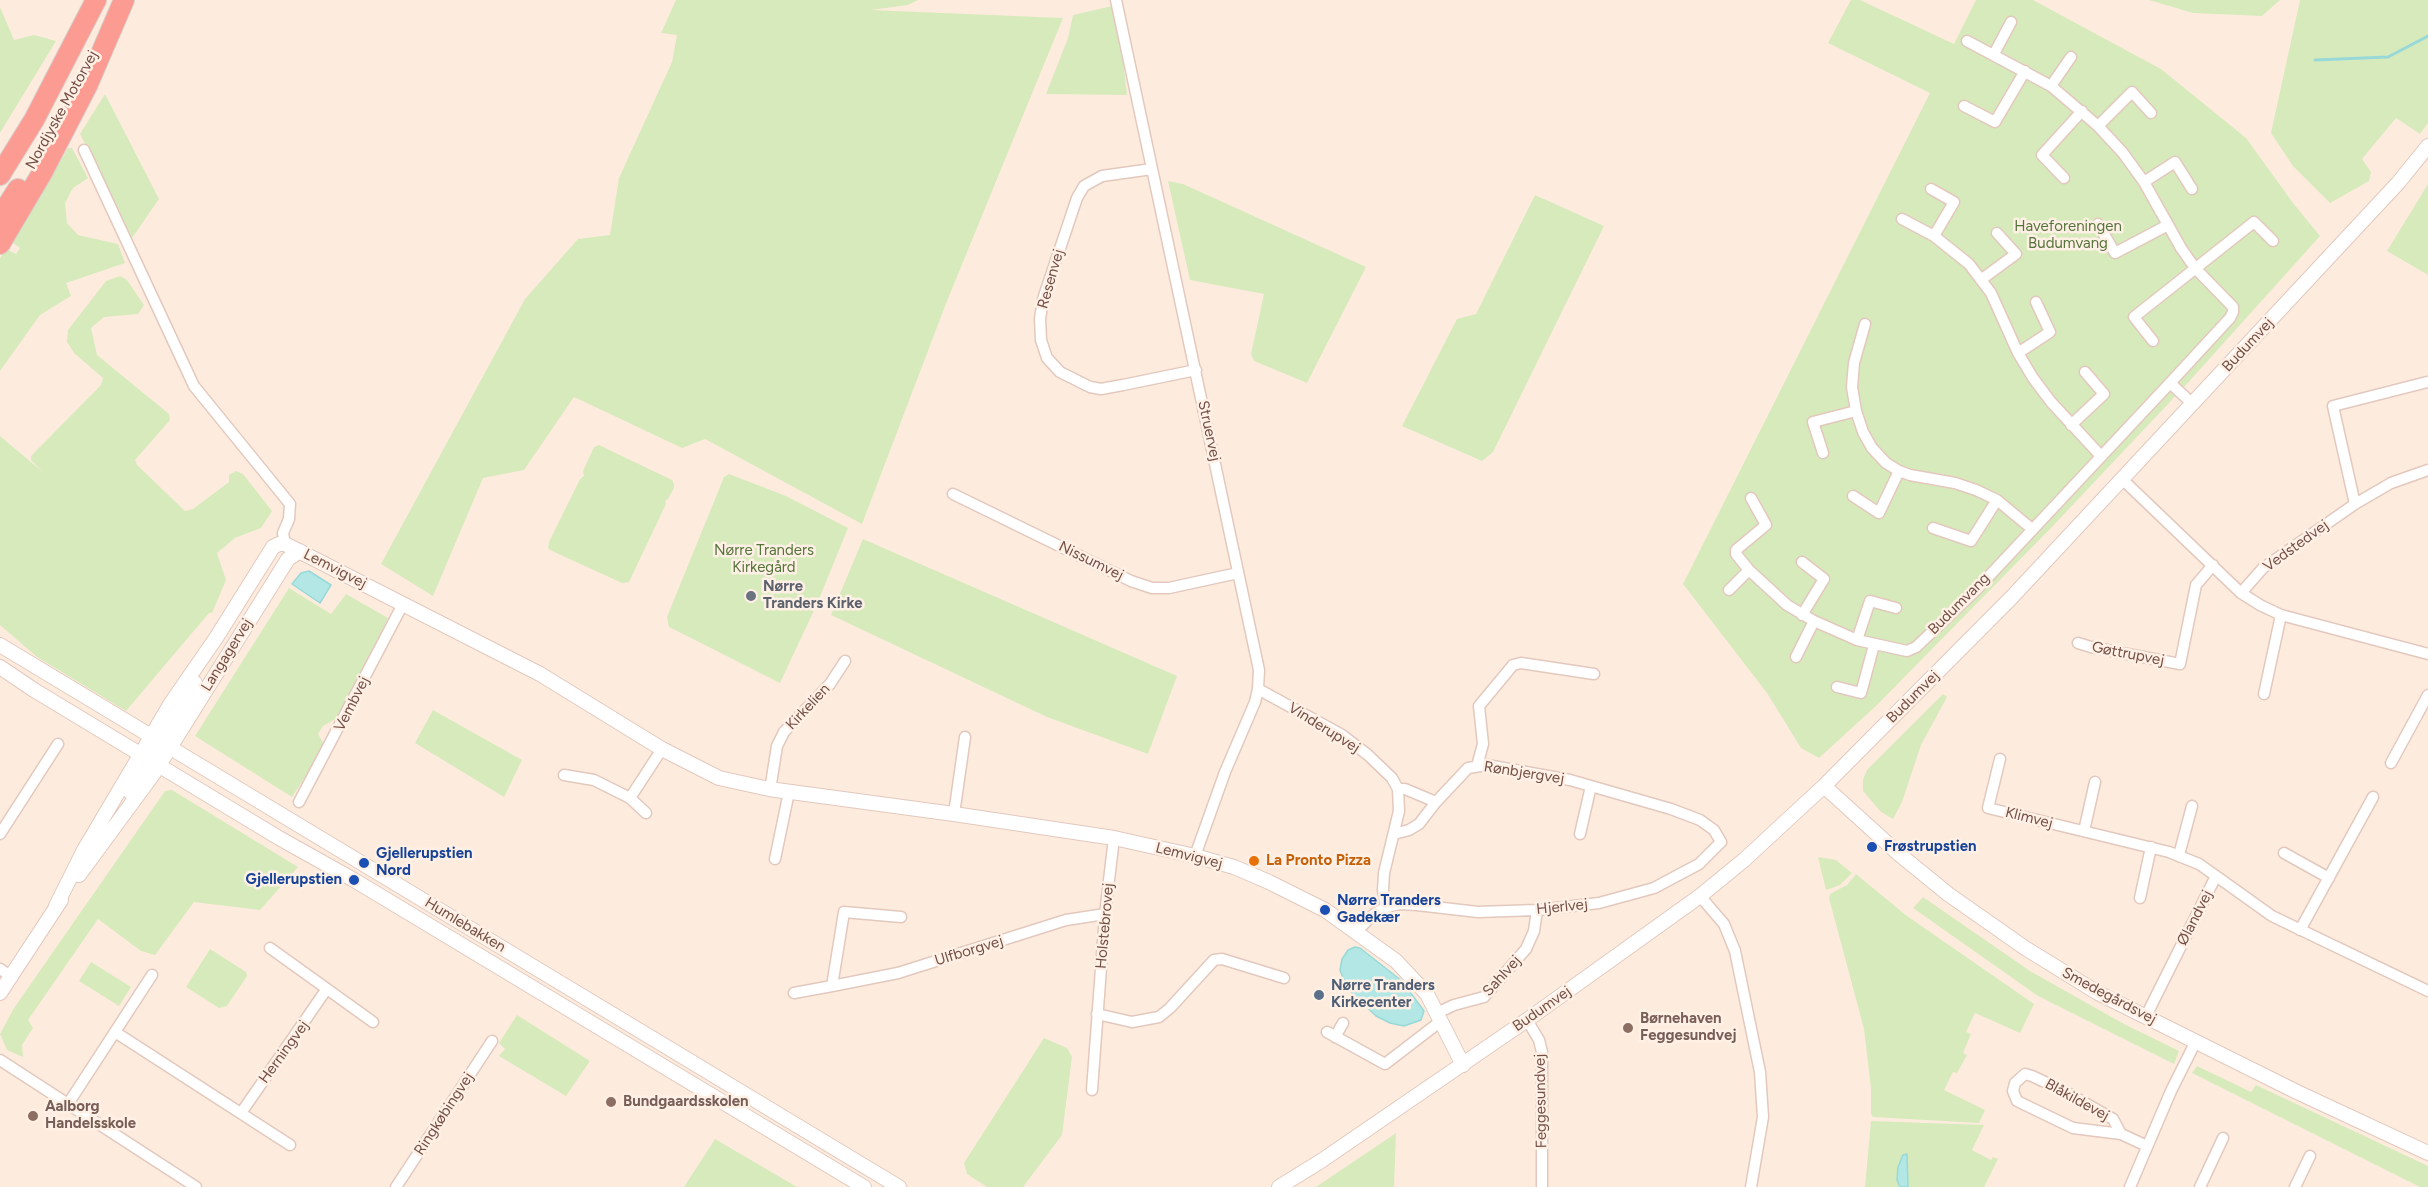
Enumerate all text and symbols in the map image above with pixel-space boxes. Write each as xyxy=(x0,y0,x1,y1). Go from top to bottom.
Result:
street label: Nordjyske Motorvej xyxy=(22,48,102,172)
park label: Haveforeningen Budumvang xyxy=(2014,218,2122,253)
street label: Resenvej xyxy=(1034,247,1068,311)
street label: Budumvej xyxy=(2219,314,2277,376)
street label: Struervej xyxy=(1194,399,1224,463)
street label: Vedstedvej xyxy=(2260,516,2332,576)
street label: Nissumvej xyxy=(1056,538,1126,584)
park label: Nørre Tranders Kirkegård xyxy=(714,542,814,577)
street label: Lemvigvej xyxy=(300,545,370,593)
street label: Budumvang xyxy=(1924,569,1994,639)
place label: Nørre Tranders Kirke xyxy=(763,578,862,613)
marker: Nørre Tranders Kirke xyxy=(744,589,758,603)
street label: Langagervej xyxy=(198,615,256,695)
street label: Gøttrupvej xyxy=(2090,638,2166,670)
street label: Budumvej xyxy=(1883,667,1943,727)
street label: Vembvej xyxy=(331,674,373,734)
street label: Kirkelien xyxy=(782,680,834,734)
street label: Vinderupvej xyxy=(1285,699,1363,757)
street label: Rønbjergvej xyxy=(1482,758,1566,788)
street label: Klimvej xyxy=(2003,803,2055,833)
place label: Frøstrupstien xyxy=(1884,838,1977,856)
street label: Lemvigvej xyxy=(1154,839,1224,873)
marker: Frøstrupstien xyxy=(1865,840,1879,854)
place label: Gjellerupstien Nord xyxy=(376,845,473,880)
place label: La Pronto Pizza xyxy=(1266,852,1371,870)
marker: La Pronto Pizza xyxy=(1247,854,1261,868)
marker: Gjellerupstien Nord xyxy=(357,856,371,870)
place label: Gjellerupstien xyxy=(245,871,342,889)
marker: Gjellerupstien xyxy=(347,873,361,887)
street label: Holstebrovej xyxy=(1092,882,1118,970)
street label: Ølandvej xyxy=(2173,887,2217,949)
place label: Nørre Tranders Gadekær xyxy=(1337,892,1441,927)
street label: Humlebakken xyxy=(421,894,509,956)
street label: Hjerlvej xyxy=(1535,895,1589,919)
marker: Nørre Tranders Gadekær xyxy=(1318,903,1332,917)
street label: Ulfborgvej xyxy=(933,932,1005,970)
street label: Sahlvej xyxy=(1479,952,1525,1000)
street label: Smedegårdsvej xyxy=(2059,964,2159,1028)
place label: Nørre Tranders Kirkecenter xyxy=(1331,977,1435,1012)
street label: Budumvej xyxy=(1509,982,1575,1036)
marker: Nørre Tranders Kirkecenter xyxy=(1312,988,1326,1002)
place label: Børnehaven Feggesundvej xyxy=(1640,1010,1737,1045)
street label: Herningvej xyxy=(255,1017,313,1087)
marker: Børnehaven Feggesundvej xyxy=(1621,1021,1635,1035)
street label: Feggesundvej xyxy=(1531,1054,1551,1148)
street label: Ringkøbingvej xyxy=(411,1069,477,1159)
street label: Blåkildevej xyxy=(2042,1075,2112,1125)
place label: Bundgaardsskolen xyxy=(623,1093,749,1111)
marker: Bundgaardsskolen xyxy=(604,1095,618,1109)
place label: Aalborg Handelsskole xyxy=(45,1098,136,1133)
marker: Aalborg Handelsskole xyxy=(26,1109,40,1123)

